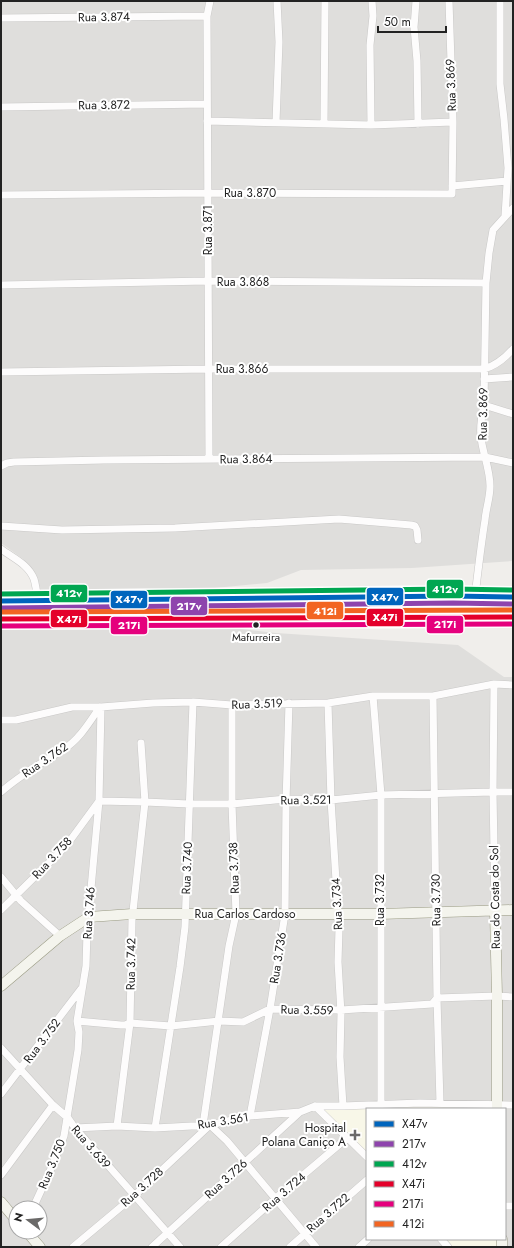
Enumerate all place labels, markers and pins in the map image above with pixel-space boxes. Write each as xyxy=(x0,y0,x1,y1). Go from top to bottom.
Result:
marker: Mafurreira xyxy=(251,620,261,630)
place label: Mafurreira xyxy=(232,629,280,645)
place label: Hospital Polana Caniço A xyxy=(262,1119,346,1151)
marker: Hospital Polana Caniço A xyxy=(349,1129,361,1141)

